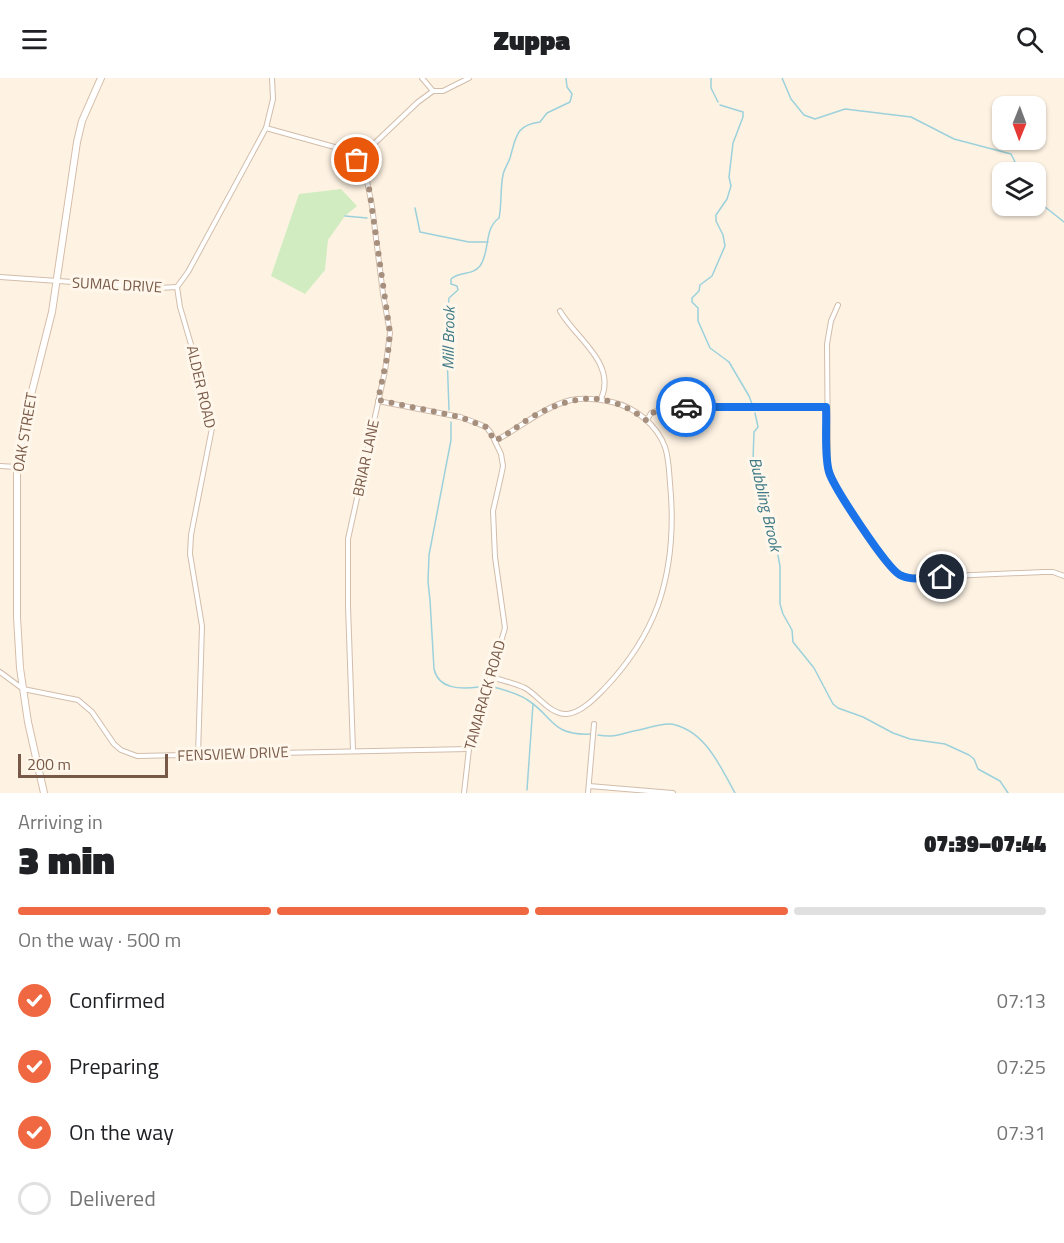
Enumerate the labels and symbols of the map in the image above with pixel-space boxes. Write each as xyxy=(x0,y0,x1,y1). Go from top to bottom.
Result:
north arrow xyxy=(992,96,1046,150)
pin xyxy=(331,134,382,185)
street label: SUMAC DRIVE xyxy=(71,271,163,298)
water label: Mill Brook xyxy=(435,304,461,370)
street label: ALDER ROAD xyxy=(181,343,222,431)
courier xyxy=(656,377,716,437)
street label: OAK STREET xyxy=(6,390,43,473)
street label: BRIAR LANE xyxy=(346,417,385,499)
water label: Bubbling Brook xyxy=(744,455,789,555)
pin xyxy=(916,551,967,602)
street label: TAMARACK ROAD xyxy=(458,637,511,752)
street label: FENSVIEW DRIVE xyxy=(177,740,289,767)
scale bar xyxy=(18,751,168,778)

